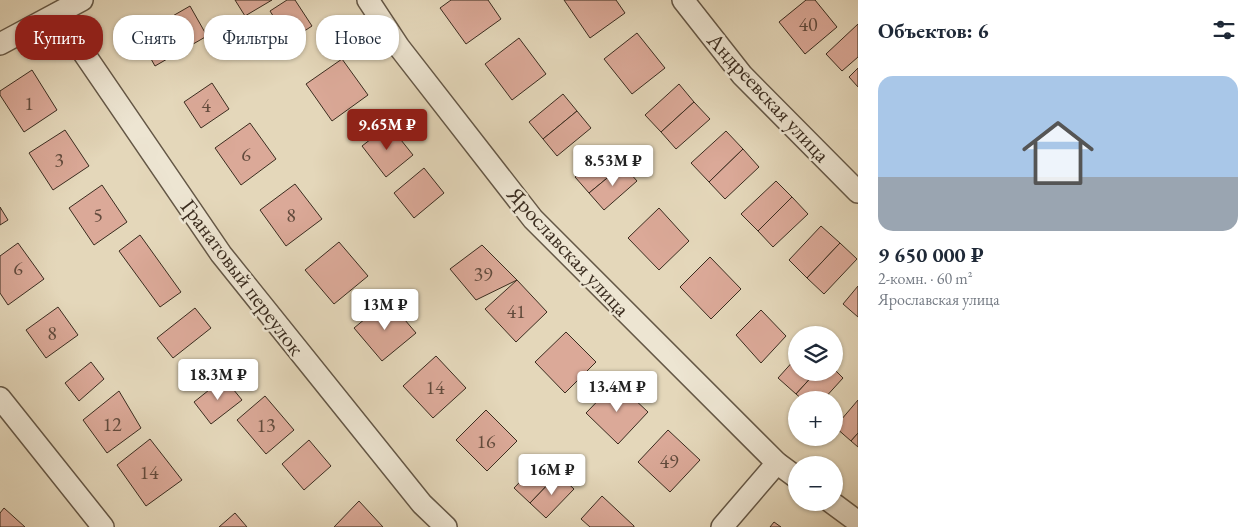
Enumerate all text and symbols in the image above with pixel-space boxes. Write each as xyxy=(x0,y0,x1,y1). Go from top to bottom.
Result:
house number: 40 xyxy=(798,11,818,37)
chip: Купить xyxy=(15,15,103,60)
chip: Снять xyxy=(113,15,194,60)
chip: Фильтры xyxy=(204,15,306,60)
chip: Новое xyxy=(316,15,399,60)
icon: filters xyxy=(1210,16,1238,44)
text: Объектов: 6 xyxy=(878,17,989,44)
street label: Андреевская улица xyxy=(700,25,837,169)
house number: 1 xyxy=(24,90,34,116)
house number: 4 xyxy=(201,92,211,118)
pin: 9.65M ₽ xyxy=(341,108,433,151)
icon: home xyxy=(1013,108,1103,198)
text: 9.65M ₽ xyxy=(358,114,416,135)
house number: 6 xyxy=(241,141,251,167)
pin: 8.53M ₽ xyxy=(567,144,659,187)
house number: 3 xyxy=(54,147,64,173)
text: 8.53M ₽ xyxy=(584,150,642,171)
street label: Ярославская улица xyxy=(500,180,636,323)
street label: Гранатовый переулок xyxy=(174,193,311,362)
house number: 5 xyxy=(93,202,103,228)
house number: 8 xyxy=(286,202,296,228)
text: 9 650 000 ₽ xyxy=(878,241,984,268)
house number: 6 xyxy=(13,255,23,281)
house number: 39 xyxy=(473,261,493,287)
text: 2-комн. · 60 m² xyxy=(878,268,973,289)
pin: 13M ₽ xyxy=(350,288,420,331)
text: Ярославская улица xyxy=(878,289,1000,310)
text: 13M ₽ xyxy=(362,294,408,315)
house number: 41 xyxy=(506,298,526,324)
house number: 8 xyxy=(47,320,57,346)
map controls xyxy=(788,326,843,511)
button: layers xyxy=(788,326,843,381)
pin: 18.3M ₽ xyxy=(172,358,264,401)
text: 18.3M ₽ xyxy=(189,364,247,385)
pin: 13.4M ₽ xyxy=(571,370,663,413)
house number: 14 xyxy=(425,374,445,400)
text: 13.4M ₽ xyxy=(588,376,646,397)
button: + xyxy=(788,391,843,446)
house number: 12 xyxy=(102,411,122,437)
house number: 13 xyxy=(256,412,276,438)
house number: 16 xyxy=(476,428,496,454)
house number: 49 xyxy=(659,448,679,474)
pin: 16M ₽ xyxy=(517,454,587,496)
button: − xyxy=(788,456,843,511)
house number: 14 xyxy=(139,459,159,485)
text: 16M ₽ xyxy=(529,459,575,480)

